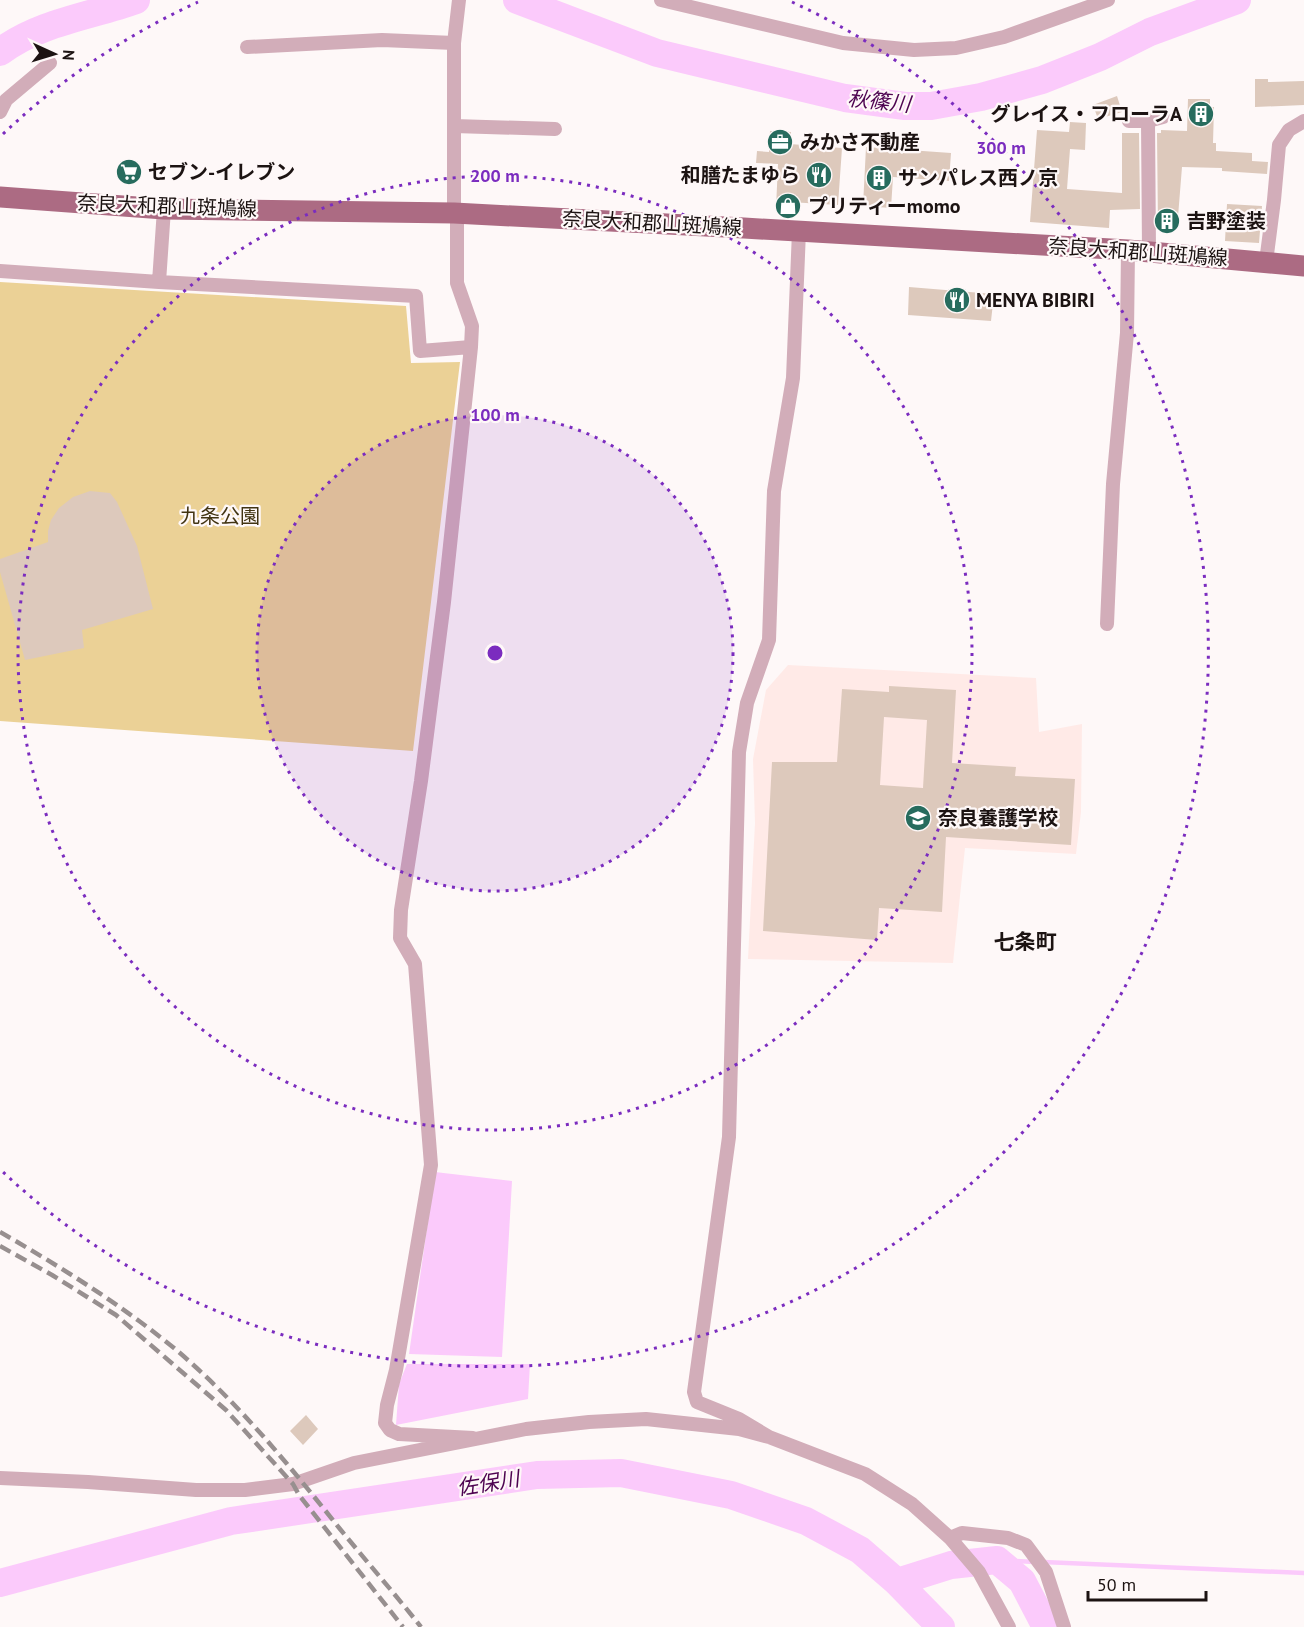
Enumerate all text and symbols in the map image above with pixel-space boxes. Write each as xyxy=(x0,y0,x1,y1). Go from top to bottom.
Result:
north arrow xyxy=(24,24,84,84)
text: N xyxy=(59,49,79,61)
water label: 秋篠川 xyxy=(846,84,914,118)
building icon: グレイス・フローラA xyxy=(1186,99,1216,129)
place label: グレイス・フローラA xyxy=(991,101,1183,127)
office icon: みかさ不動産 xyxy=(765,127,795,157)
place label: みかさ不動産 xyxy=(800,129,920,155)
text: 300 m xyxy=(976,136,1026,159)
supermarket icon: セブン-イレブン xyxy=(114,157,144,187)
place label: セブン-イレブン xyxy=(148,159,295,185)
restaurant icon: 和膳たまゆら xyxy=(804,160,834,190)
place label: 和膳たまゆら xyxy=(681,162,800,188)
building icon: サンパレス西ノ京 xyxy=(864,163,894,193)
text: 200 m xyxy=(470,164,520,187)
place label: サンパレス西ノ京 xyxy=(898,165,1058,191)
street label: 奈良大和郡山斑鳩線 xyxy=(77,190,257,222)
shop icon: プリティーmomo xyxy=(773,191,803,221)
place label: プリティーmomo xyxy=(808,193,961,219)
street label: 奈良大和郡山斑鳩線 xyxy=(561,205,743,241)
building icon: 吉野塗装 xyxy=(1152,206,1182,236)
place label: 吉野塗装 xyxy=(1186,208,1266,234)
street label: 奈良大和郡山斑鳩線 xyxy=(1047,233,1229,271)
restaurant icon: MENYA BIBIRI xyxy=(942,285,972,315)
place label: MENYA BIBIRI xyxy=(976,287,1095,313)
text: 100 m xyxy=(470,403,520,426)
park label: 九条公園 xyxy=(180,503,260,529)
centre of rings xyxy=(485,643,505,663)
school or university icon: 奈良養護学校 xyxy=(903,803,933,833)
place label: 奈良養護学校 xyxy=(938,805,1058,831)
district label: 七条町 xyxy=(994,928,1057,955)
water label: 佐保川 xyxy=(455,1464,523,1501)
scale bar xyxy=(1088,1564,1206,1602)
text: 50 m xyxy=(1097,1573,1136,1596)

